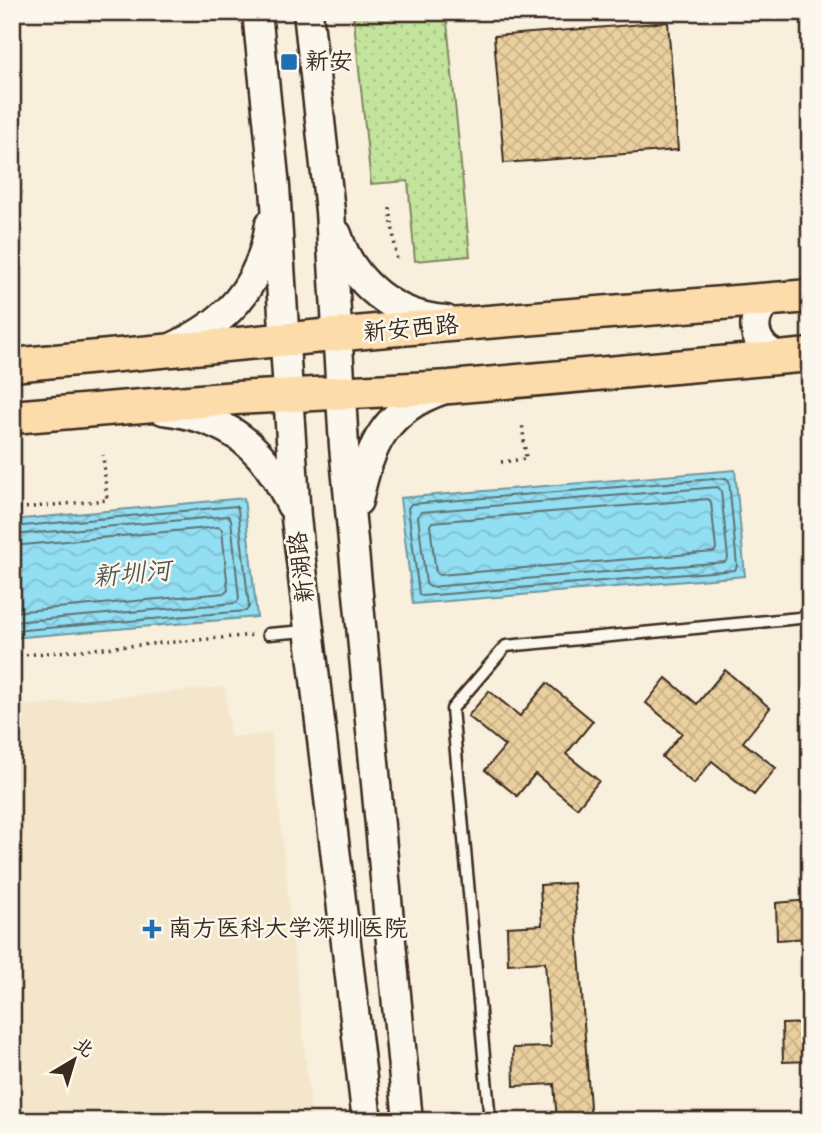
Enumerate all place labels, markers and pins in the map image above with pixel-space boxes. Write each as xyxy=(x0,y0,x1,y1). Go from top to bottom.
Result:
place label: 新安 xyxy=(305,45,353,79)
marker: 新安 xyxy=(279,52,299,72)
place label: 南方医科大学深圳医院 xyxy=(168,912,408,946)
marker: 南方医科大学深圳医院 xyxy=(142,919,162,939)

